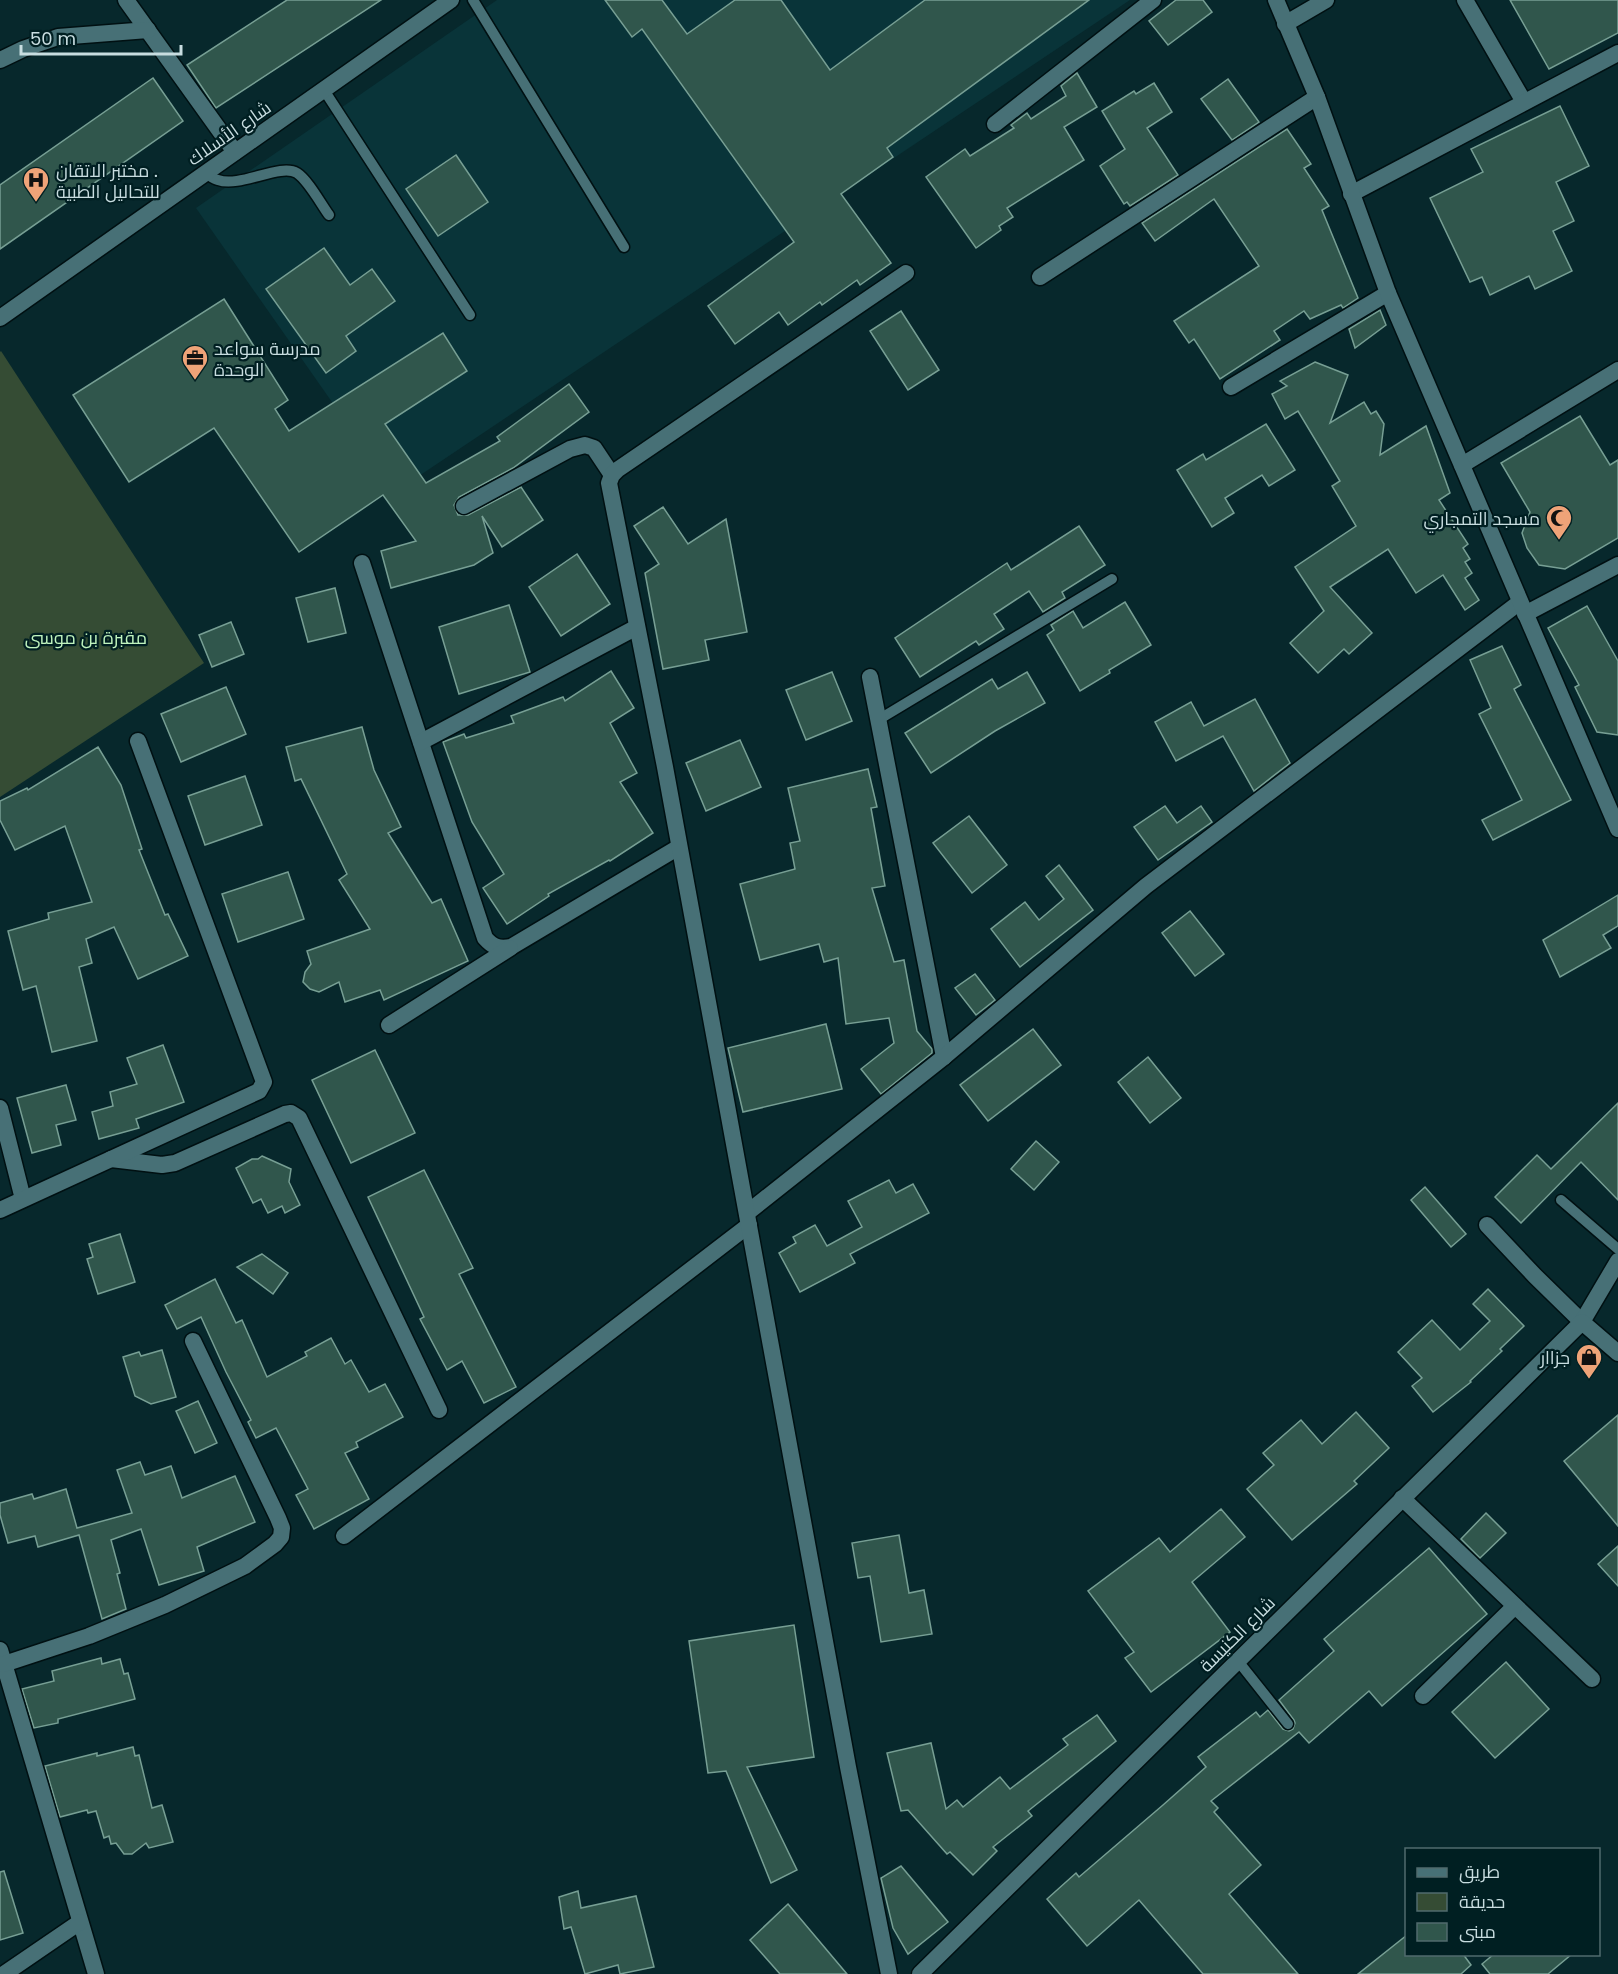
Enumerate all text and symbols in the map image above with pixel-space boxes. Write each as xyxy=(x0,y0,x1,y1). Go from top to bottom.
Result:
scale bar xyxy=(21,18,182,56)
text: 50 m xyxy=(30,26,76,51)
street label: شارع الأسلاك xyxy=(182,95,276,171)
place label: مختبر اﻻتقان . للتحاليل الطبية xyxy=(56,158,160,204)
hospital icon: مختبر اﻻتقان . للتحاليل الطبية xyxy=(21,165,51,203)
place label: مدرسة سواعد الوحدة xyxy=(214,336,320,382)
office icon: مدرسة سواعد الوحدة xyxy=(180,343,210,381)
mosque icon: مسجد التمجاري xyxy=(1544,503,1574,541)
place label: مسجد التمجاري xyxy=(1423,506,1540,533)
park label: مقبرة بن موسى xyxy=(25,625,147,650)
shop icon: جزاار xyxy=(1574,1342,1604,1380)
place label: جزاار xyxy=(1539,1345,1570,1370)
street label: شارع الكنيسة xyxy=(1194,1591,1280,1677)
legend xyxy=(1405,1848,1600,1956)
text: طريق xyxy=(1459,1859,1500,1884)
text: حديقة xyxy=(1459,1889,1505,1914)
text: مبنى xyxy=(1459,1919,1496,1944)

